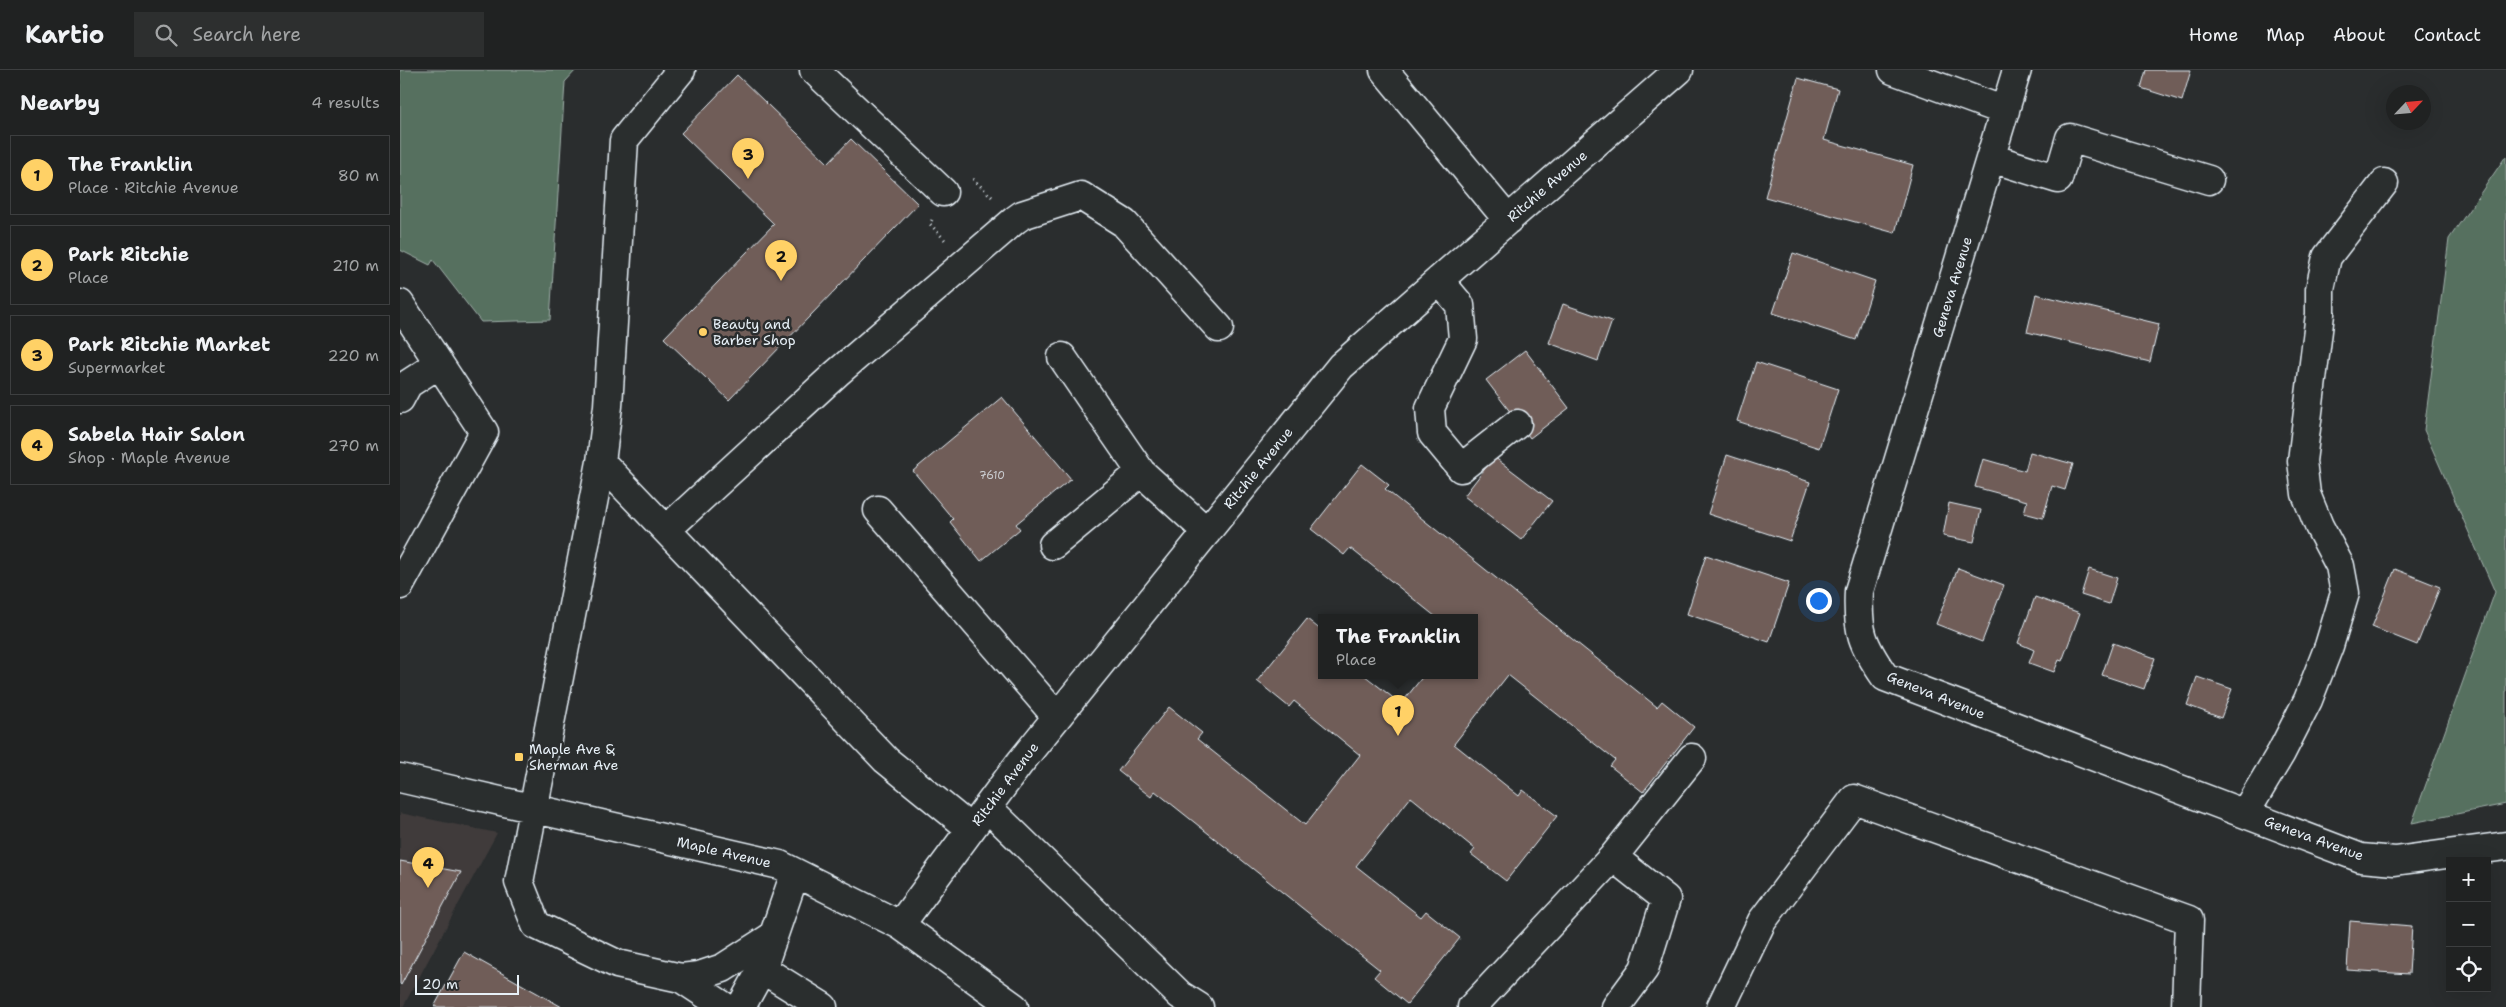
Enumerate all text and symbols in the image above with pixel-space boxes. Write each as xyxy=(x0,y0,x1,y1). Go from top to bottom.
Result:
search box xyxy=(134,12,484,57)
text: Kartio xyxy=(25,19,104,51)
icon: search xyxy=(152,21,180,49)
text: Search here xyxy=(192,22,301,47)
text: Home xyxy=(2189,23,2238,47)
text: Map xyxy=(2266,23,2305,47)
text: About xyxy=(2333,23,2386,47)
text: Contact xyxy=(2414,23,2481,47)
north arrow xyxy=(2386,85,2431,130)
text: Nearby xyxy=(20,89,100,117)
text: 4 results xyxy=(311,92,380,113)
pin: 3 xyxy=(732,138,764,179)
street label: Ritchie Avenue xyxy=(1503,146,1591,226)
text: The Franklin xyxy=(68,152,193,177)
text: 1 xyxy=(33,165,41,186)
text: 80 m xyxy=(338,165,379,186)
text: Place · Ritchie Avenue xyxy=(68,177,239,198)
street label: Geneva Avenue xyxy=(1928,234,1976,340)
pin: 2 xyxy=(765,240,797,281)
text: Park Ritchie xyxy=(68,242,189,267)
text: 2 xyxy=(31,255,43,276)
text: 210 m xyxy=(332,255,379,276)
text: Place xyxy=(68,267,109,288)
place label: Beauty and Barber Shop xyxy=(713,315,796,349)
marker: Beauty and Barber Shop xyxy=(697,326,709,338)
text: Park Ritchie Market xyxy=(68,332,270,357)
text: 3 xyxy=(31,345,43,366)
text: 220 m xyxy=(327,345,379,366)
text: Supermarket xyxy=(68,357,165,378)
text: Sabela Hair Salon xyxy=(68,422,245,447)
street label: Ritchie Avenue xyxy=(1219,423,1297,513)
text: 4 xyxy=(31,435,43,456)
text: 270 m xyxy=(328,435,379,456)
text: Shop · Maple Avenue xyxy=(68,447,231,468)
house number: 7610 xyxy=(979,468,1005,483)
your location xyxy=(1806,588,1832,614)
popup xyxy=(1318,614,1478,679)
text: The Franklin xyxy=(1336,624,1460,649)
text: Place xyxy=(1336,649,1377,670)
street label: Geneva Avenue xyxy=(1884,667,1988,723)
pin: 1 xyxy=(1382,695,1414,736)
street label: Ritchie Avenue xyxy=(968,738,1042,829)
place label: Maple Ave & Sherman Ave xyxy=(529,740,618,774)
marker: Maple Ave & Sherman Ave xyxy=(513,751,525,763)
street label: Geneva Avenue xyxy=(2262,812,2366,864)
street label: Maple Avenue xyxy=(675,832,773,872)
pin: 4 xyxy=(412,847,444,888)
map controls xyxy=(2446,857,2491,992)
button: + xyxy=(2446,857,2491,902)
button: − xyxy=(2446,902,2491,947)
button: locate xyxy=(2446,947,2491,992)
scale bar xyxy=(415,972,519,995)
text: 20 m xyxy=(422,975,458,993)

